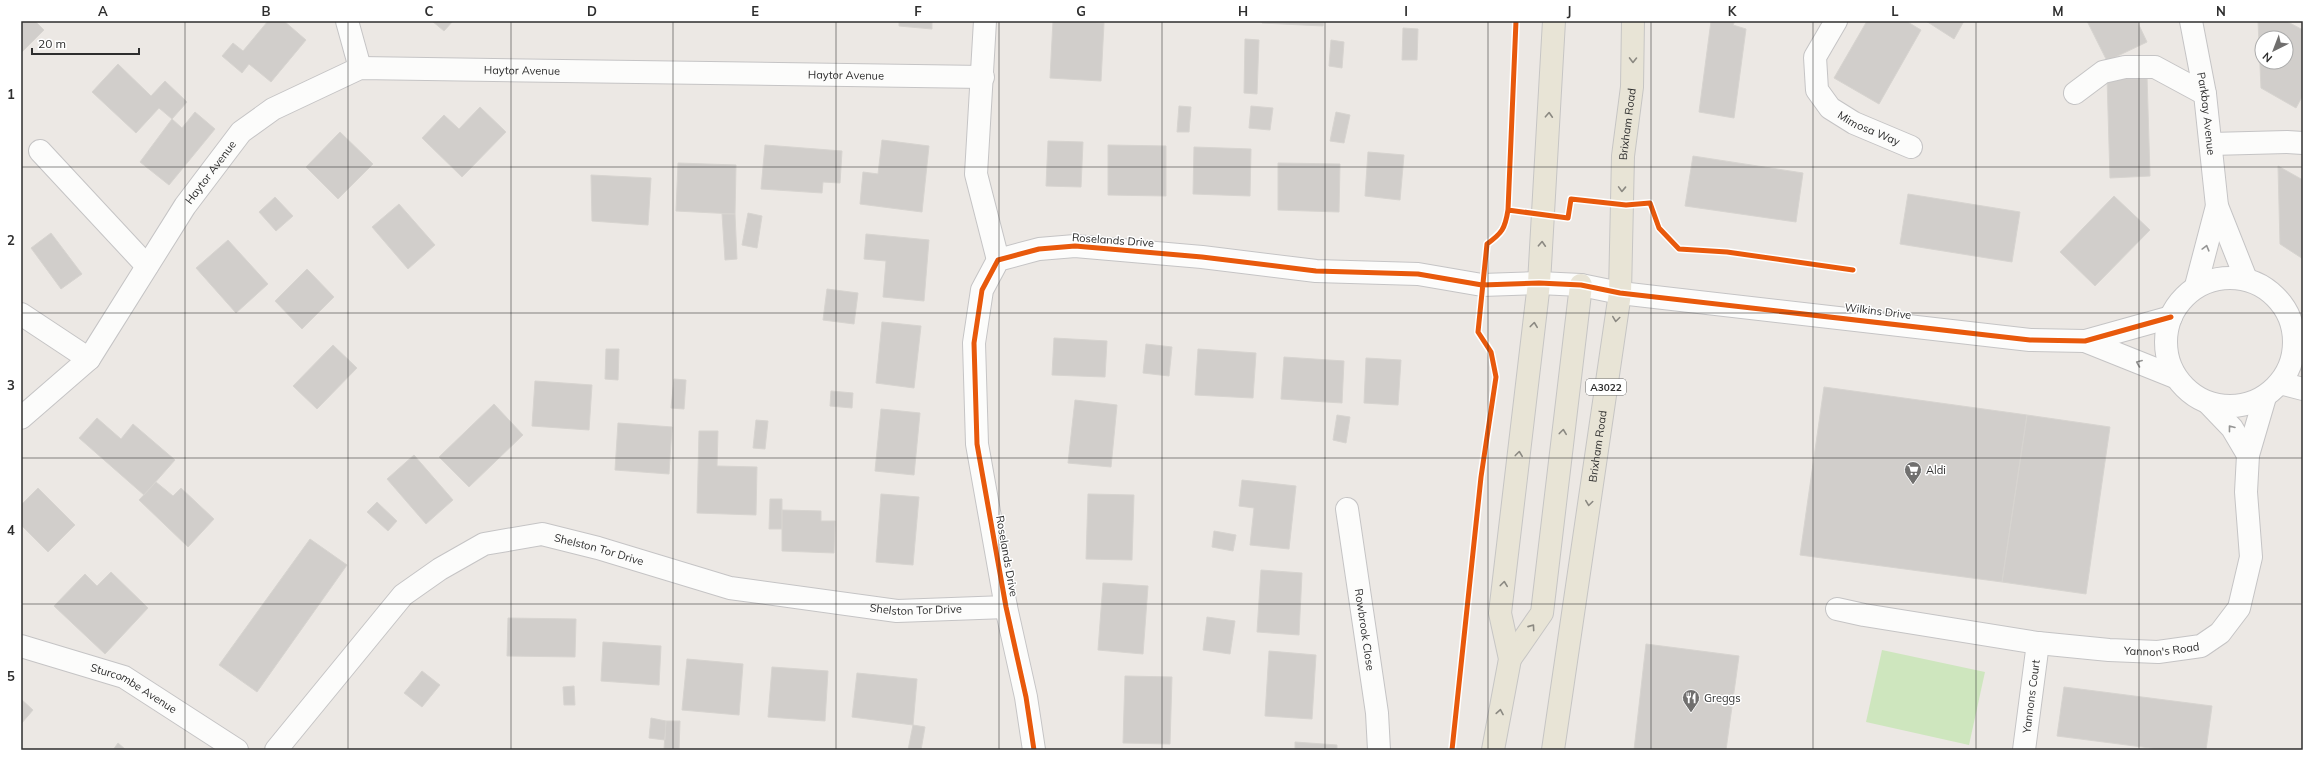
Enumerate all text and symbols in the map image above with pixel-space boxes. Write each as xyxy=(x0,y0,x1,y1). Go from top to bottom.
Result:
text: A xyxy=(98,3,108,19)
text: B xyxy=(262,3,271,19)
text: C xyxy=(425,3,434,19)
text: D xyxy=(587,3,597,19)
text: E xyxy=(751,3,759,19)
text: F xyxy=(914,3,922,19)
text: G xyxy=(1076,3,1086,19)
text: H xyxy=(1238,3,1248,19)
text: I xyxy=(1404,3,1408,19)
text: J xyxy=(1567,3,1571,19)
text: K xyxy=(1728,3,1738,19)
text: L xyxy=(1891,3,1899,19)
text: M xyxy=(2052,3,2064,19)
text: N xyxy=(2216,3,2226,19)
scale bar xyxy=(32,30,139,56)
north arrow xyxy=(2254,30,2294,70)
text: 20 m xyxy=(38,36,66,51)
text: N xyxy=(2260,49,2275,65)
one-way arrow xyxy=(1629,57,1637,63)
street label: Haytor Avenue xyxy=(484,63,560,78)
street label: Haytor Avenue xyxy=(808,67,884,83)
street label: Parkbay Avenue xyxy=(2194,71,2219,156)
text: 1 xyxy=(7,86,15,102)
street label: Brixham Road xyxy=(1616,87,1639,160)
street label: Mimosa Way xyxy=(1835,108,1902,149)
one-way arrow xyxy=(1545,112,1553,118)
street label: Haytor Avenue xyxy=(182,138,239,207)
one-way arrow xyxy=(1618,186,1626,192)
street label: Roselands Drive xyxy=(1071,230,1155,250)
text: 2 xyxy=(7,232,15,248)
one-way arrow xyxy=(1537,241,1546,247)
one-way arrow xyxy=(2201,245,2210,252)
street label: Wilkins Drive xyxy=(1844,300,1912,322)
one-way arrow xyxy=(1612,316,1621,322)
one-way arrow xyxy=(1530,322,1539,328)
one-way arrow xyxy=(2136,359,2143,367)
text: 3 xyxy=(7,377,15,393)
road number: A3022 xyxy=(1586,379,1626,395)
street label: Brixham Road xyxy=(1585,409,1610,483)
one-way arrow xyxy=(2228,425,2235,432)
one-way arrow xyxy=(1559,429,1568,435)
one-way arrow xyxy=(1514,451,1523,458)
supermarket icon: Aldi xyxy=(1903,460,1923,485)
place label: Aldi xyxy=(1926,463,1946,477)
one-way arrow xyxy=(1585,500,1594,506)
street label: Roselands Drive xyxy=(993,514,1021,598)
text: 4 xyxy=(7,522,15,538)
street label: Shelston Tor Drive xyxy=(553,530,645,568)
one-way arrow xyxy=(1499,581,1508,587)
street label: Rowbrook Close xyxy=(1352,588,1378,672)
street label: Shelston Tor Drive xyxy=(869,600,962,618)
one-way arrow xyxy=(1527,625,1534,632)
street label: Yannon's Road xyxy=(2123,639,2200,659)
street label: Yannons Court xyxy=(2019,659,2043,735)
street label: Sturcombe Avenue xyxy=(89,660,179,716)
text: 5 xyxy=(7,668,15,684)
restaurant icon: Greggs xyxy=(1681,688,1701,713)
place label: Greggs xyxy=(1704,691,1741,705)
one-way arrow xyxy=(1496,709,1504,715)

